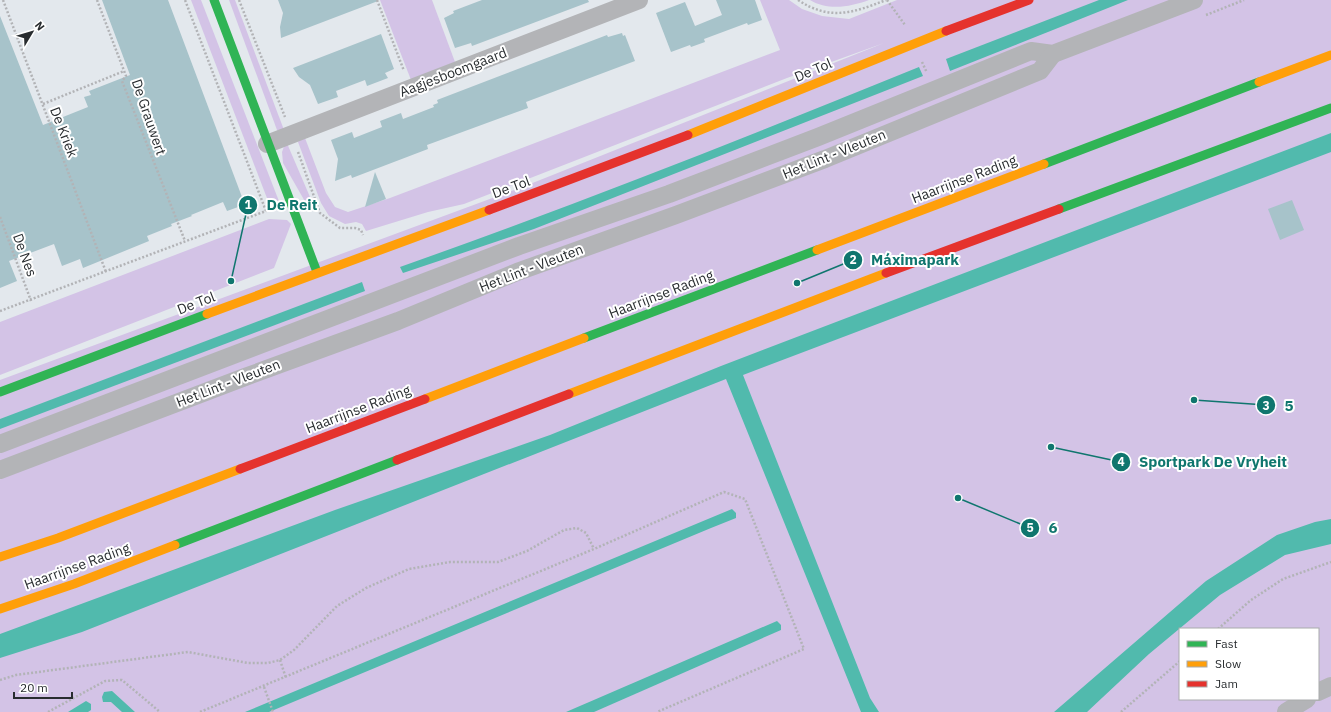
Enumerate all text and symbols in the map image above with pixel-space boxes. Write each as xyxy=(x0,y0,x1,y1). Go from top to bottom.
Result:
north arrow xyxy=(12,12,52,52)
text: N xyxy=(32,18,48,33)
street label: Aagjesboomgaard xyxy=(397,43,509,101)
street label: De Tol xyxy=(791,54,835,86)
street label: De Grauwert xyxy=(128,77,170,157)
street label: De Kriek xyxy=(46,104,82,160)
street label: Het Lint - Vleuten xyxy=(780,125,888,183)
street label: Haarrijnse Rading xyxy=(909,150,1020,207)
street label: De Tol xyxy=(490,172,533,202)
callout: De Reit xyxy=(238,192,325,219)
text: De Reit xyxy=(267,195,318,214)
text: 1 xyxy=(244,197,252,212)
street label: De Nes xyxy=(9,231,41,279)
street label: Het Lint - Vleuten xyxy=(477,240,585,296)
callout: Máximapark xyxy=(843,246,967,273)
text: Máximapark xyxy=(871,250,959,269)
text: 2 xyxy=(849,252,857,267)
street label: Haarrijnse Rading xyxy=(606,265,717,322)
street label: De Tol xyxy=(175,288,218,318)
street label: Het Lint - Vleuten xyxy=(174,355,282,411)
street label: Haarrijnse Rading xyxy=(303,380,414,437)
callout: 5 xyxy=(1256,392,1301,419)
text: 5 xyxy=(1284,396,1294,415)
text: 3 xyxy=(1262,398,1270,413)
callout: Sportpark De Vryheit xyxy=(1111,448,1296,475)
text: Sportpark De Vryheit xyxy=(1139,452,1287,471)
text: 4 xyxy=(1117,454,1125,469)
callout: 6 xyxy=(1020,515,1065,542)
text: 6 xyxy=(1048,518,1058,537)
text: 5 xyxy=(1026,520,1034,535)
street label: Haarrijnse Rading xyxy=(22,538,133,593)
legend xyxy=(1179,628,1319,700)
text: Fast xyxy=(1215,636,1238,651)
text: Slow xyxy=(1215,656,1241,671)
scale bar xyxy=(14,674,72,700)
text: Jam xyxy=(1215,676,1238,691)
text: 20 m xyxy=(20,680,48,695)

